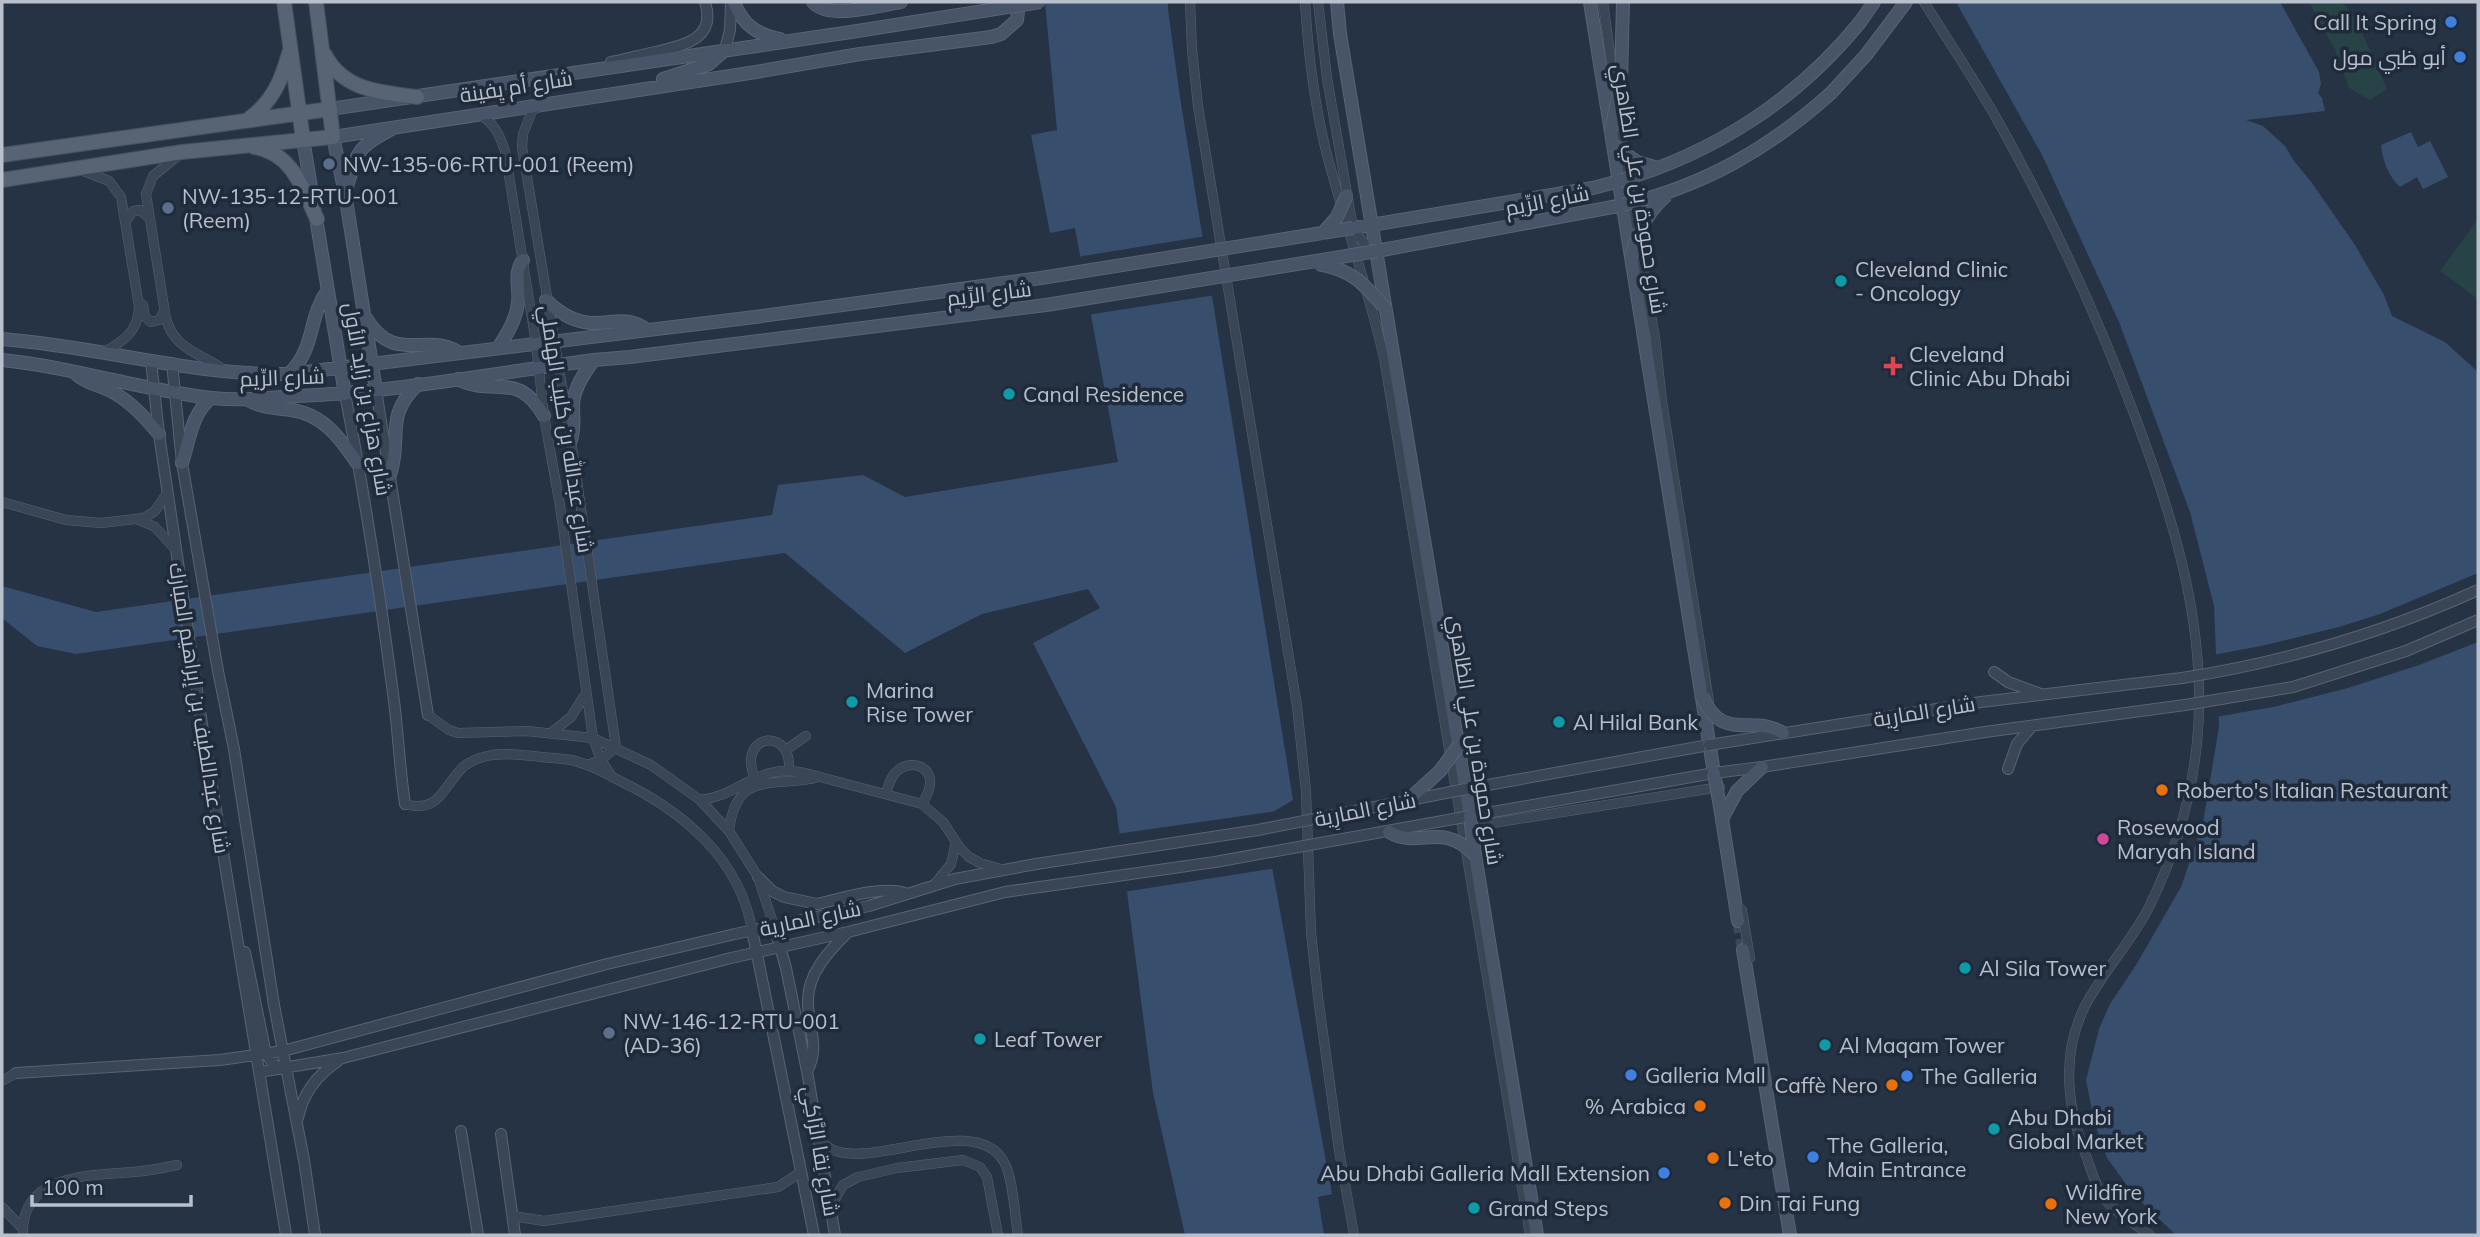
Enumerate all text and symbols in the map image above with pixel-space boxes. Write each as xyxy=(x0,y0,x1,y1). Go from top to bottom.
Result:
place label: Call It Spring xyxy=(2313,9,2437,35)
marker: Call It Spring xyxy=(2443,14,2459,30)
place label: أبو ظبي مول xyxy=(2333,44,2446,74)
marker: أبو ظبي مول xyxy=(2452,49,2468,65)
street label: شارع حمودة بن علي الظاهري xyxy=(1603,62,1673,317)
street label: شارع أم يِفينة xyxy=(458,64,575,110)
place label: NW-135-06-RTU-001 (Reem) xyxy=(343,151,634,177)
marker: NW-135-06-RTU-001 (Reem) xyxy=(321,156,337,172)
street label: شارع الرِّيم xyxy=(1503,179,1592,223)
place label: NW-135-12-RTU-001 (Reem) xyxy=(182,183,399,233)
marker: NW-135-12-RTU-001 (Reem) xyxy=(160,200,176,216)
place label: Cleveland Clinic - Oncology xyxy=(1855,256,2008,306)
marker: Cleveland Clinic - Oncology xyxy=(1833,273,1849,289)
street label: شارع الرِّيم xyxy=(945,275,1033,313)
street label: شارع هزاع بن زايد الأول xyxy=(336,300,398,498)
street label: شارع عبدالله بن كليب الهاملي xyxy=(531,303,599,555)
place label: Cleveland Clinic Abu Dhabi xyxy=(1909,341,2070,391)
marker: Cleveland Clinic Abu Dhabi xyxy=(1883,356,1903,376)
street label: شارع الرِّيم xyxy=(239,363,325,393)
place label: Canal Residence xyxy=(1023,381,1184,407)
marker: Canal Residence xyxy=(1001,386,1017,402)
street label: شارع عبداللطيف بن إبراهيم المبارك xyxy=(162,561,236,856)
street label: شارع حمودة بن علي الظاهري xyxy=(1439,613,1509,868)
place label: Marina Rise Tower xyxy=(866,677,973,727)
street label: شارع المارِية xyxy=(1871,690,1977,734)
marker: Marina Rise Tower xyxy=(844,694,860,710)
place label: Al Hilal Bank xyxy=(1573,709,1698,735)
marker: Al Hilal Bank xyxy=(1551,714,1567,730)
place label: Roberto's Italian Restaurant xyxy=(2176,777,2448,803)
marker: Roberto's Italian Restaurant xyxy=(2154,782,2170,798)
street label: شارع المارِية xyxy=(1312,786,1418,834)
place label: Rosewood Maryah Island xyxy=(2117,814,2256,864)
marker: Rosewood Maryah Island xyxy=(2095,831,2111,847)
street label: شارع المارِية xyxy=(757,895,863,944)
place label: Al Sila Tower xyxy=(1979,955,2107,981)
marker: Al Sila Tower xyxy=(1957,960,1973,976)
place label: NW-146-12-RTU-001 (AD-36) xyxy=(623,1008,840,1058)
marker: NW-146-12-RTU-001 (AD-36) xyxy=(601,1025,617,1041)
place label: Leaf Tower xyxy=(994,1026,1102,1052)
marker: Leaf Tower xyxy=(972,1031,988,1047)
place label: Al Maqam Tower xyxy=(1839,1032,2005,1058)
marker: Al Maqam Tower xyxy=(1817,1037,1833,1053)
place label: Galleria Mall xyxy=(1645,1062,1766,1088)
place label: The Galleria xyxy=(1921,1063,2038,1089)
marker: Galleria Mall xyxy=(1623,1067,1639,1083)
marker: The Galleria xyxy=(1899,1068,1915,1084)
place label: Caffè Nero xyxy=(1774,1072,1878,1098)
marker: Caffè Nero xyxy=(1884,1077,1900,1093)
street label: شارع نِقا الرَّاكِي xyxy=(793,1084,845,1219)
place label: % Arabica xyxy=(1585,1093,1686,1119)
marker: % Arabica xyxy=(1692,1098,1708,1114)
place label: Abu Dhabi Global Market xyxy=(2008,1104,2144,1154)
marker: Abu Dhabi Global Market xyxy=(1986,1121,2002,1137)
place label: The Galleria, Main Entrance xyxy=(1827,1132,1966,1182)
place label: L'eto xyxy=(1727,1145,1774,1171)
marker: The Galleria, Main Entrance xyxy=(1805,1149,1821,1165)
marker: L'eto xyxy=(1705,1150,1721,1166)
place label: Abu Dhabi Galleria Mall Extension xyxy=(1320,1160,1650,1186)
scale bar xyxy=(32,1164,191,1208)
marker: Abu Dhabi Galleria Mall Extension xyxy=(1656,1165,1672,1181)
text: 100 m xyxy=(42,1174,104,1200)
place label: Wildfire New York xyxy=(2065,1179,2157,1229)
place label: Din Tai Fung xyxy=(1739,1190,1860,1216)
place label: Grand Steps xyxy=(1488,1195,1609,1221)
marker: Din Tai Fung xyxy=(1717,1195,1733,1211)
marker: Wildfire New York xyxy=(2043,1196,2059,1212)
marker: Grand Steps xyxy=(1466,1200,1482,1216)

